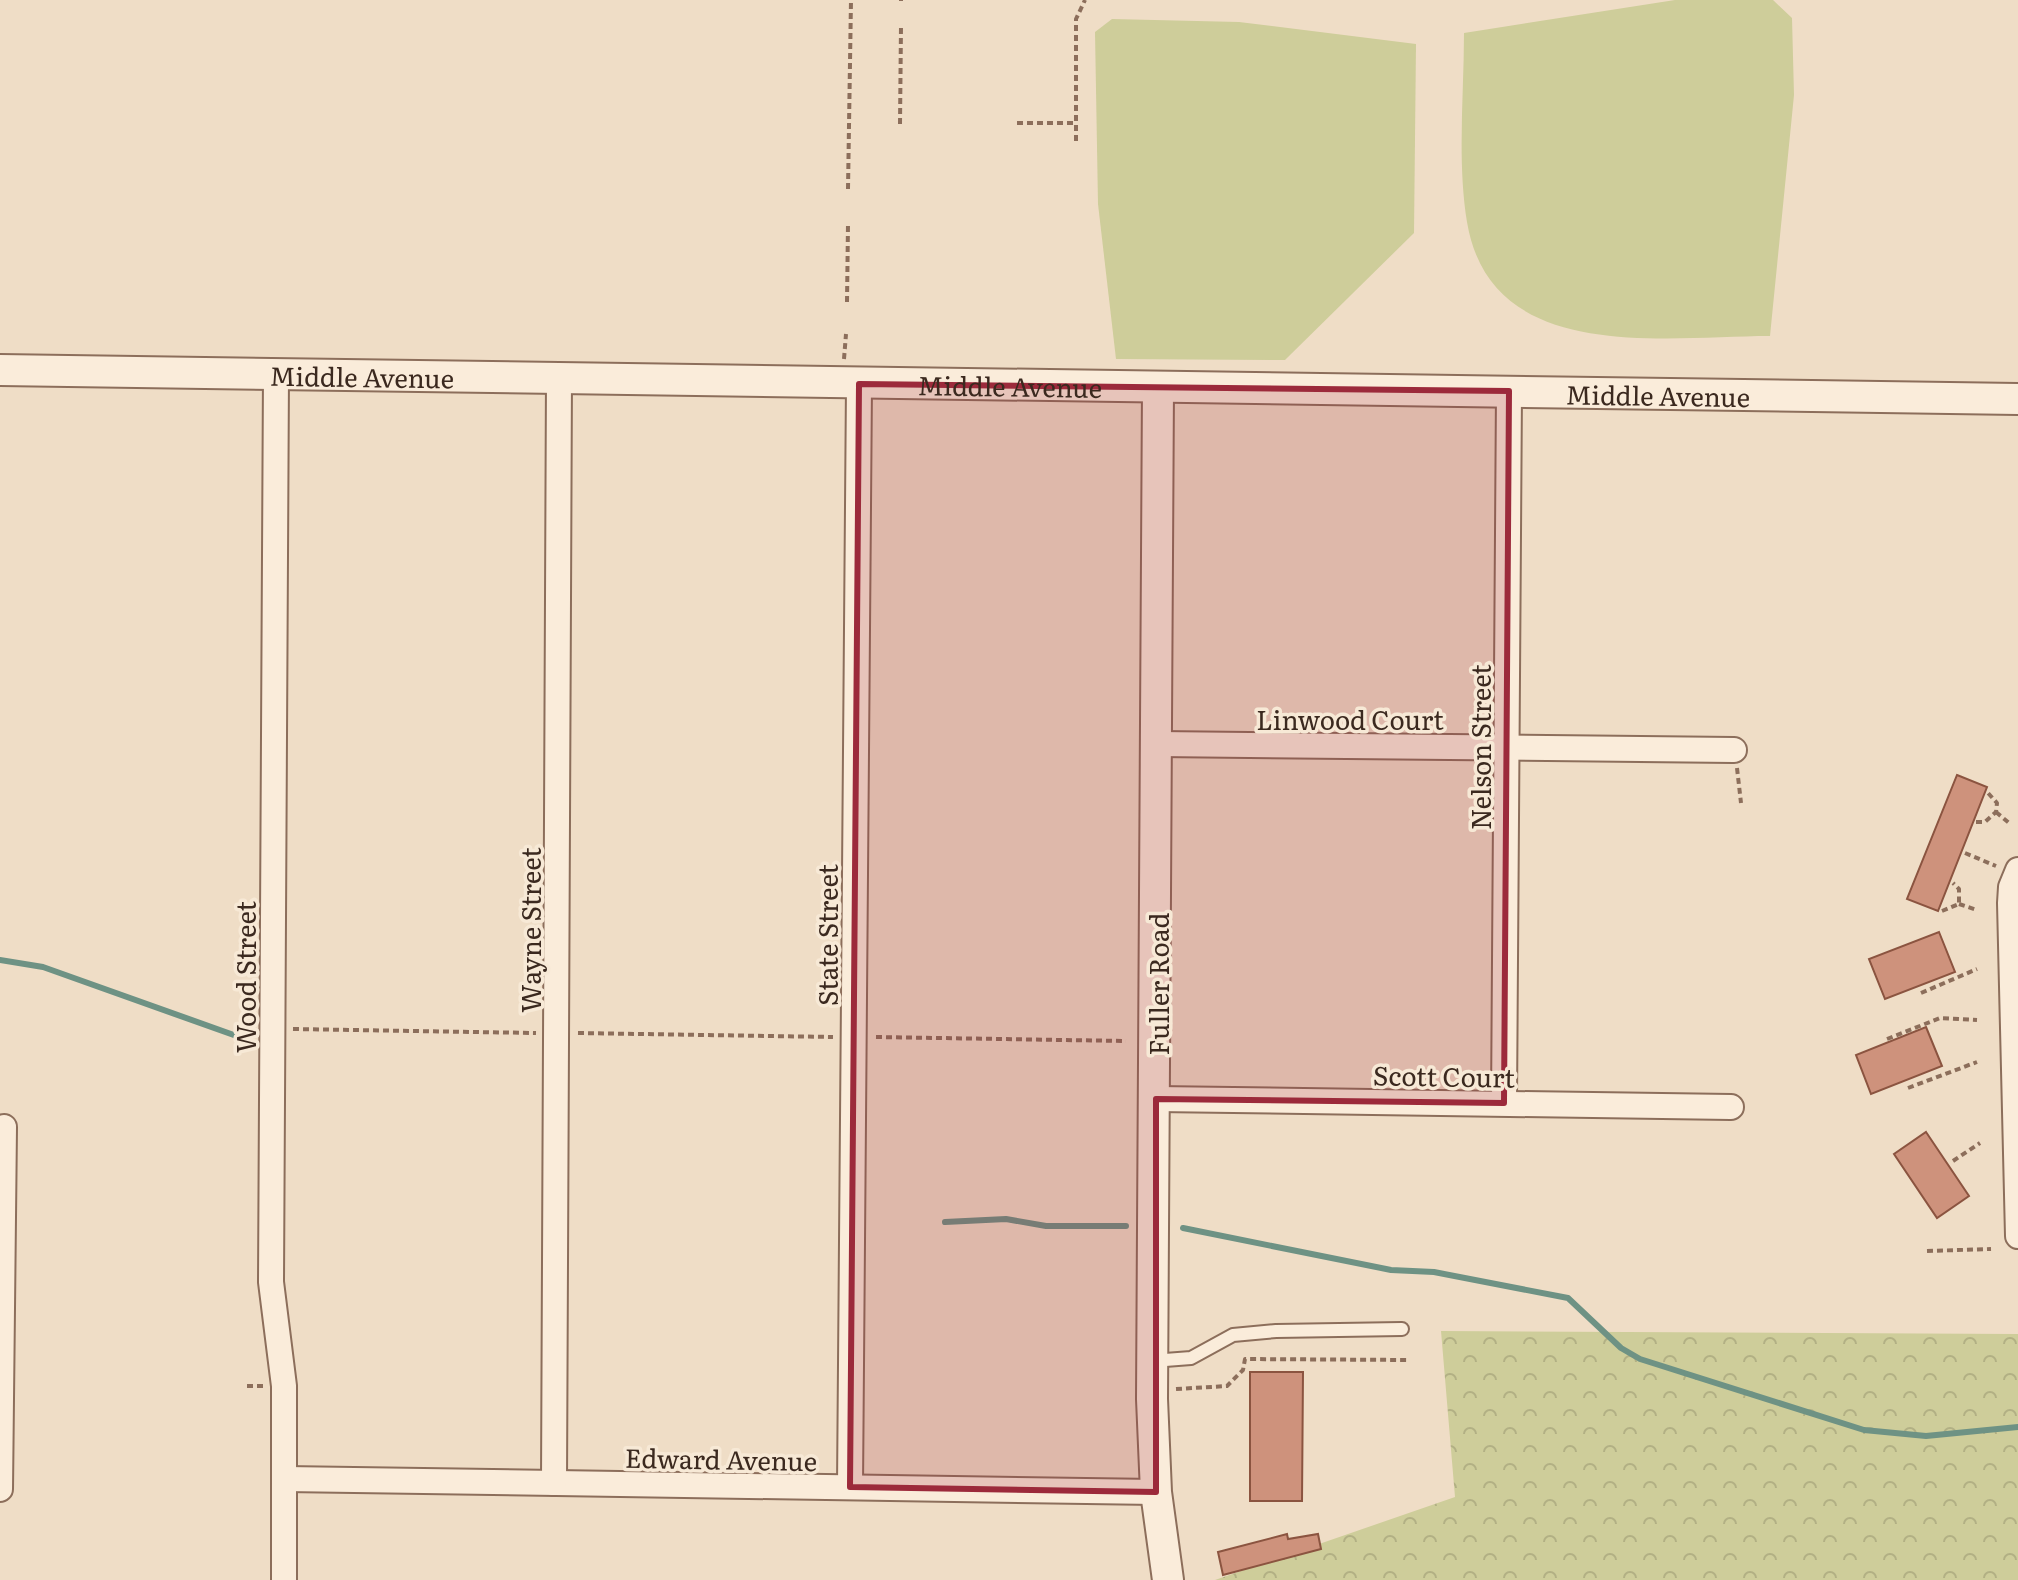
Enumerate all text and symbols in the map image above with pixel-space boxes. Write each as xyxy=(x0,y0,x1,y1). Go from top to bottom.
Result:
street label: Middle Avenue xyxy=(269,354,455,396)
street label: Middle Avenue xyxy=(917,364,1102,405)
street label: Middle Avenue xyxy=(1565,373,1750,415)
street label: Nelson Street xyxy=(1460,664,1499,830)
street label: Linwood Court xyxy=(1256,699,1444,738)
street label: Wayne Street xyxy=(510,847,549,1013)
street label: State Street xyxy=(807,863,846,1006)
street label: Wood Street xyxy=(225,900,264,1053)
street label: Fuller Road xyxy=(1138,912,1177,1055)
street label: Scott Court xyxy=(1373,1054,1516,1096)
street label: Edward Avenue xyxy=(624,1437,818,1479)

